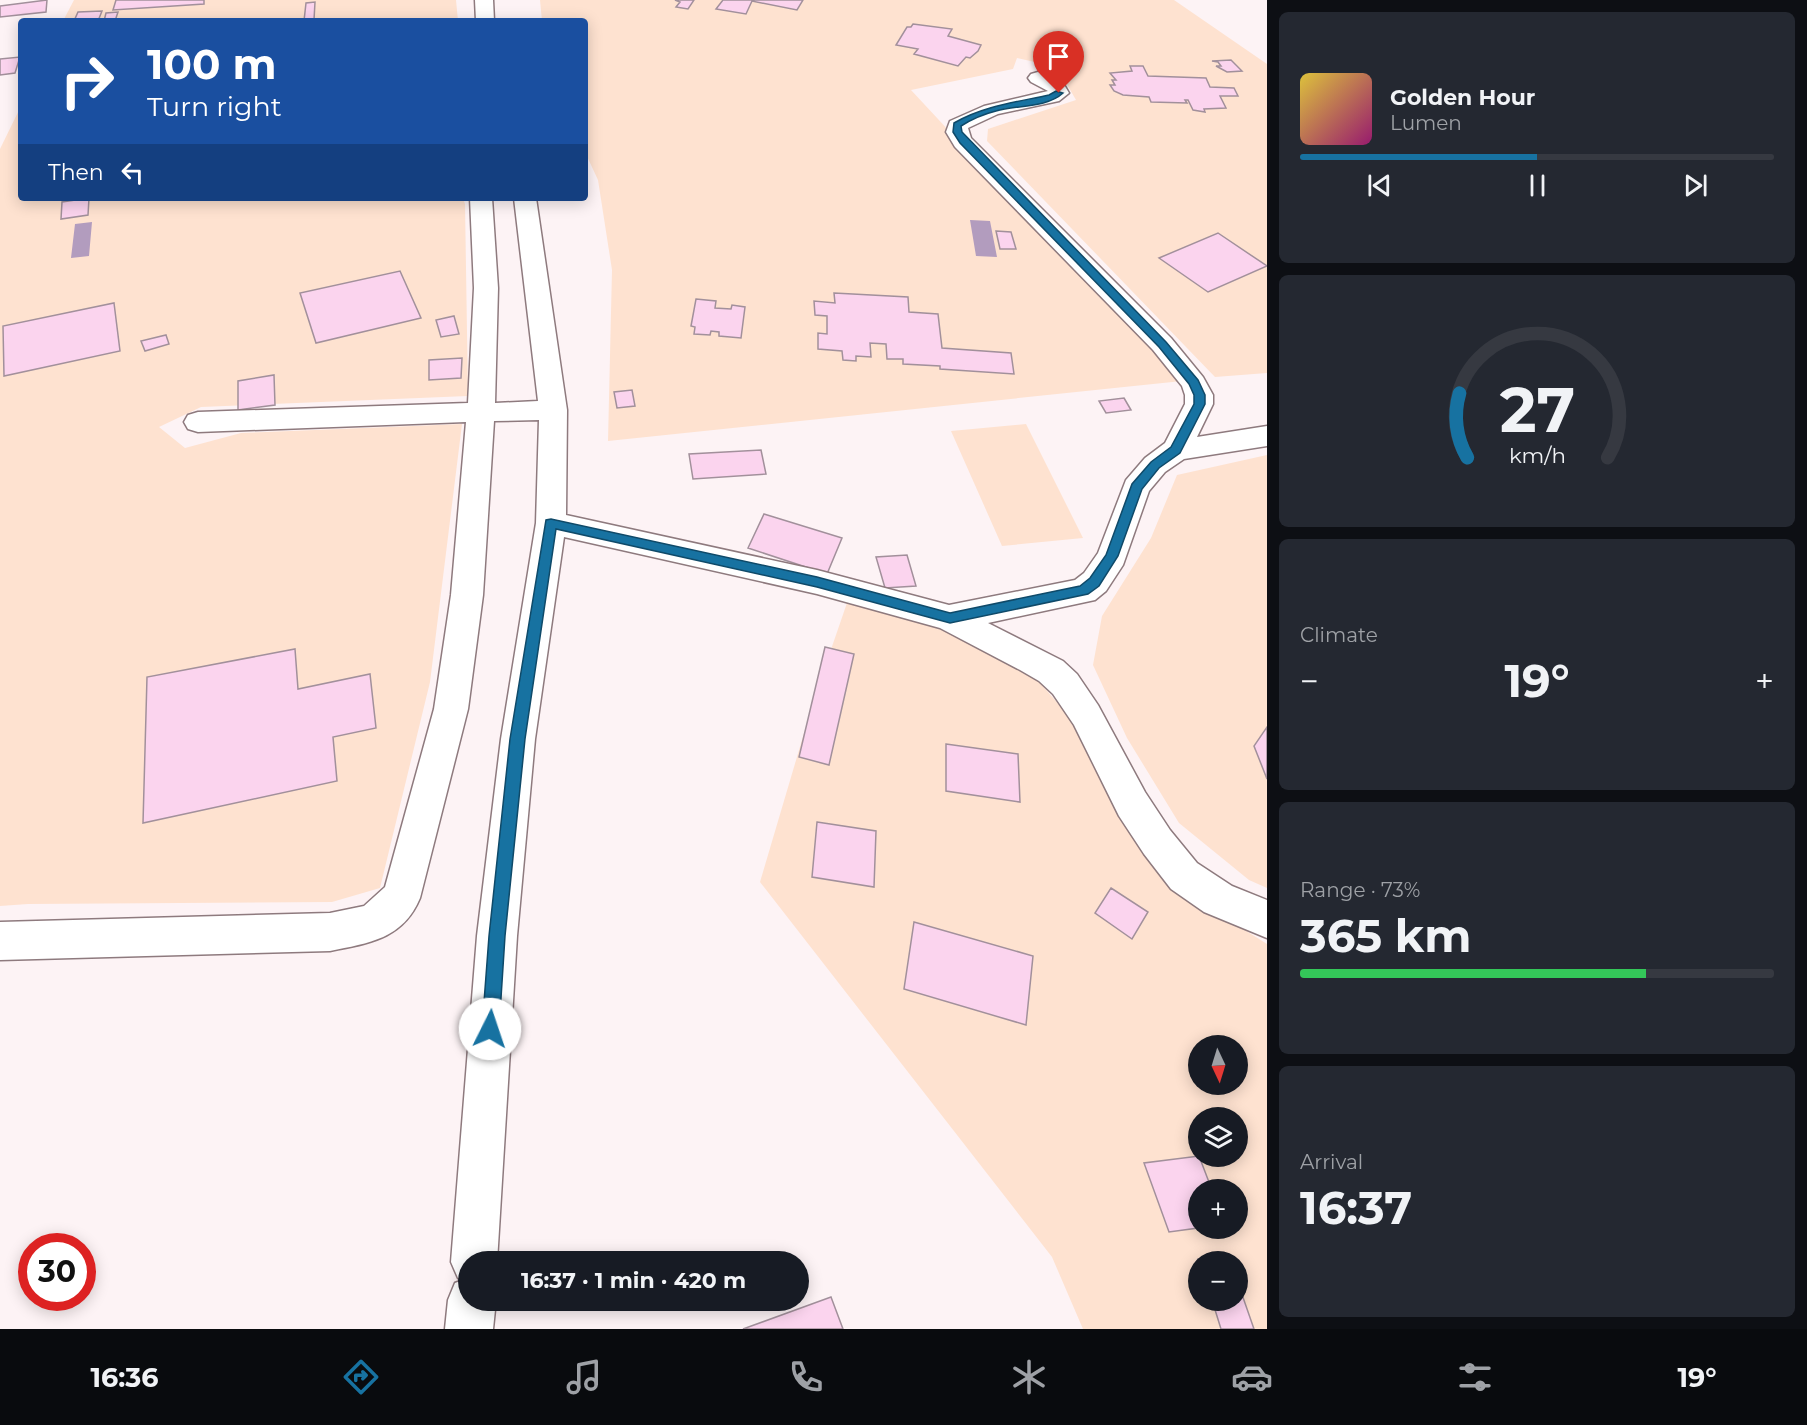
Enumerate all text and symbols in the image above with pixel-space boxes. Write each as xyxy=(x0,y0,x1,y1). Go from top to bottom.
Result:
pin xyxy=(1033,31,1084,93)
text: 100 m xyxy=(147,38,276,90)
icon: arrive xyxy=(1042,40,1075,73)
icon: right xyxy=(48,42,126,120)
text: Golden Hour xyxy=(1390,84,1535,111)
text: Turn right xyxy=(147,90,282,123)
text: Lumen xyxy=(1390,111,1462,135)
icon: left xyxy=(116,156,149,189)
text: Then xyxy=(48,159,104,186)
icon: previous xyxy=(1363,169,1396,202)
icon: pause xyxy=(1521,169,1554,202)
icon: next xyxy=(1679,169,1712,202)
text: 27 xyxy=(1499,372,1575,448)
text: km/h xyxy=(1508,443,1566,469)
text: Climate xyxy=(1300,623,1378,647)
text: 19° xyxy=(1504,653,1570,708)
text: − xyxy=(1300,661,1319,701)
text: + xyxy=(1755,661,1774,701)
text: Range · 73% xyxy=(1300,878,1420,902)
text: 365 km xyxy=(1300,908,1471,963)
position arrow xyxy=(458,997,522,1061)
north arrow xyxy=(1188,1035,1248,1095)
map controls xyxy=(1188,1035,1248,1311)
button: layers xyxy=(1188,1107,1248,1167)
text: Arrival xyxy=(1300,1150,1363,1174)
button: + xyxy=(1188,1179,1248,1239)
text: 16:37 xyxy=(1300,1180,1412,1235)
speed limit sign: 30 xyxy=(18,1233,96,1311)
button: − xyxy=(1188,1251,1248,1311)
text: 16:37 · 1 min · 420 m xyxy=(521,1267,746,1294)
icon: directions xyxy=(340,1356,382,1398)
icon: music xyxy=(563,1356,605,1398)
icon: phone xyxy=(785,1356,827,1398)
icon: climate xyxy=(1008,1356,1050,1398)
icon: car xyxy=(1231,1356,1273,1398)
icon: filters xyxy=(1454,1356,1496,1398)
text: 16:36 xyxy=(90,1361,159,1394)
text: 19° xyxy=(1677,1361,1717,1394)

